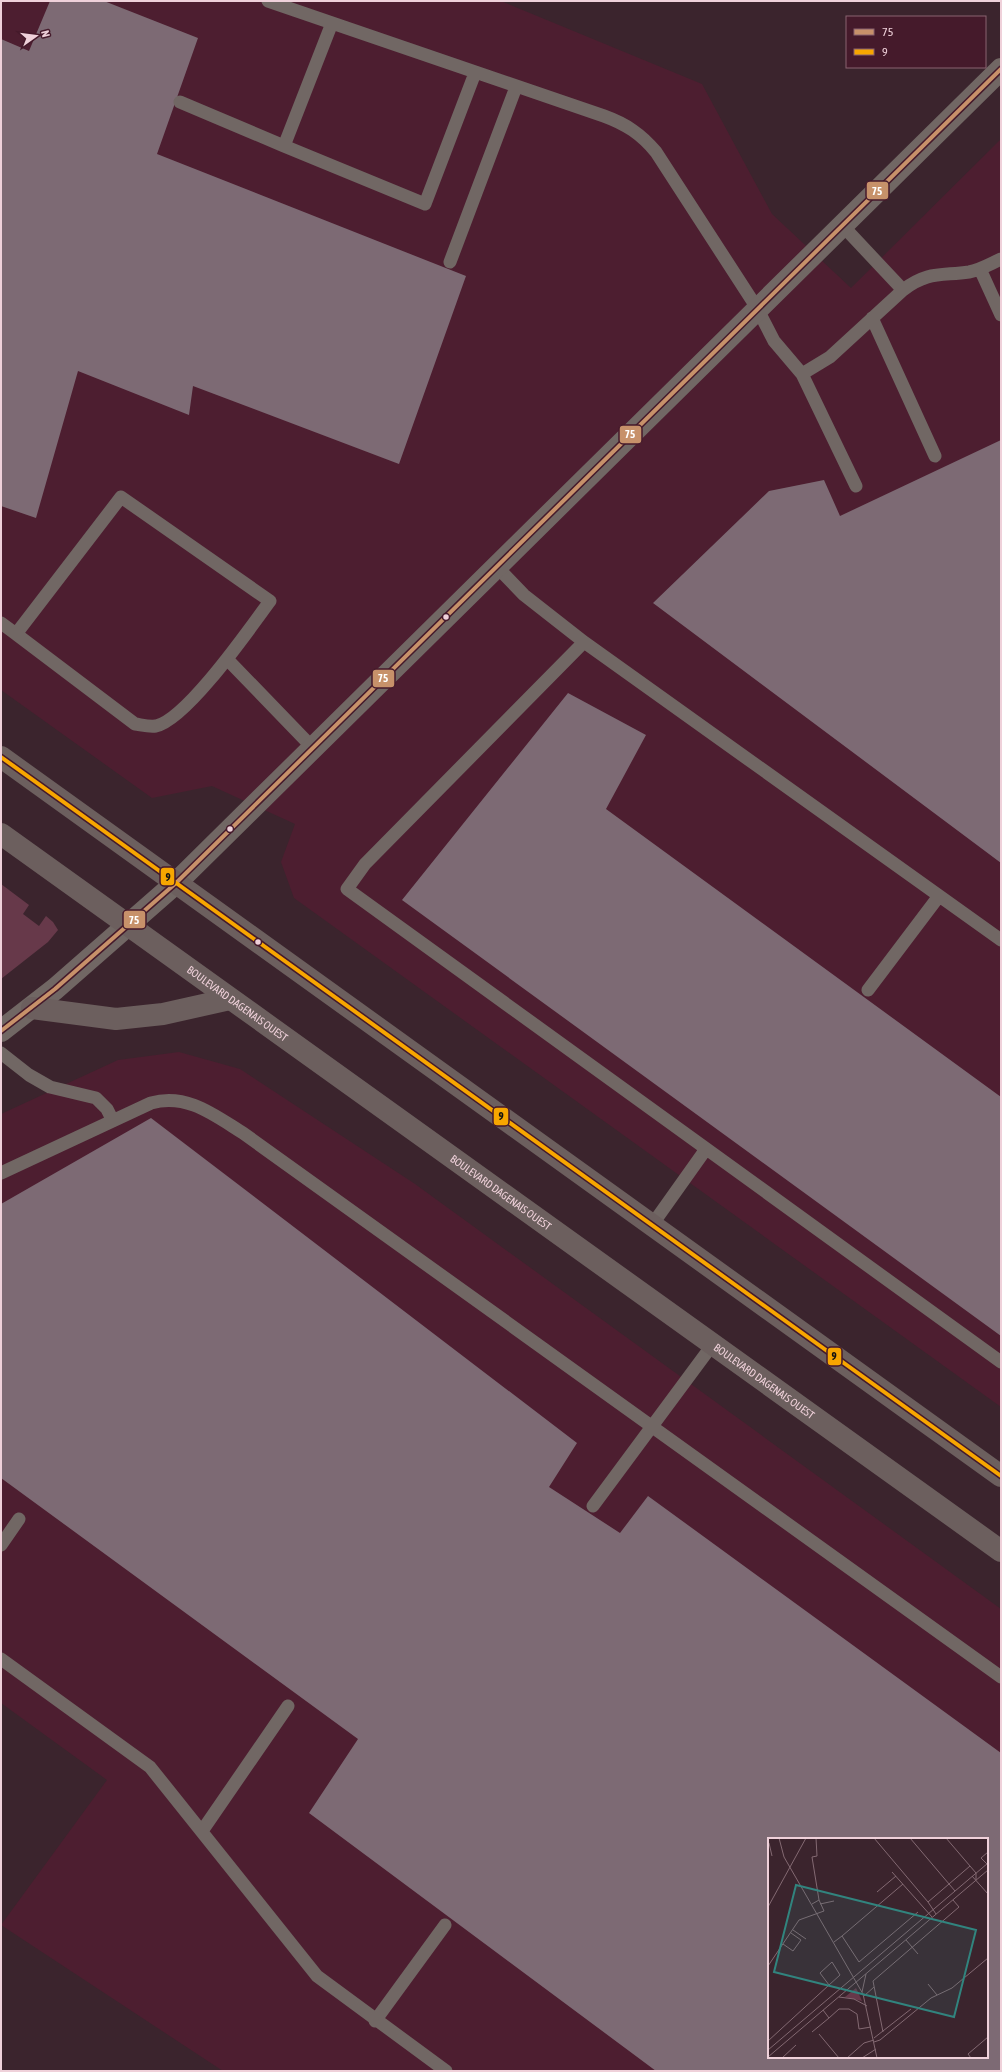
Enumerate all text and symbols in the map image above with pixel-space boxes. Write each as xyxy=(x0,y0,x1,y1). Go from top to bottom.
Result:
north arrow xyxy=(16,16,56,56)
legend xyxy=(846,16,986,68)
text: 75 xyxy=(882,25,893,39)
text: N xyxy=(39,29,52,38)
text: 9 xyxy=(882,45,888,59)
line badge: 75 xyxy=(866,181,889,200)
text: 75 xyxy=(872,185,882,197)
line badge: 75 xyxy=(619,425,642,444)
text: 75 xyxy=(625,428,635,440)
unlabelled marker xyxy=(441,612,451,622)
line badge: 75 xyxy=(372,669,395,688)
text: 75 xyxy=(378,672,388,684)
unlabelled marker xyxy=(225,824,235,834)
line badge: 9 xyxy=(160,867,175,886)
text: 9 xyxy=(165,871,171,883)
line badge: 75 xyxy=(123,910,146,929)
text: 75 xyxy=(129,914,139,926)
unlabelled marker xyxy=(253,937,263,947)
street label: BOULEVARD DAGENAIS OUEST xyxy=(185,963,290,1044)
line badge: 9 xyxy=(493,1107,509,1126)
text: 9 xyxy=(498,1110,504,1122)
street label: BOULEVARD DAGENAIS OUEST xyxy=(448,1152,554,1233)
street label: BOULEVARD DAGENAIS OUEST xyxy=(711,1341,817,1421)
line badge: 9 xyxy=(827,1347,842,1366)
text: 9 xyxy=(831,1350,837,1362)
inset map xyxy=(768,1838,988,2058)

